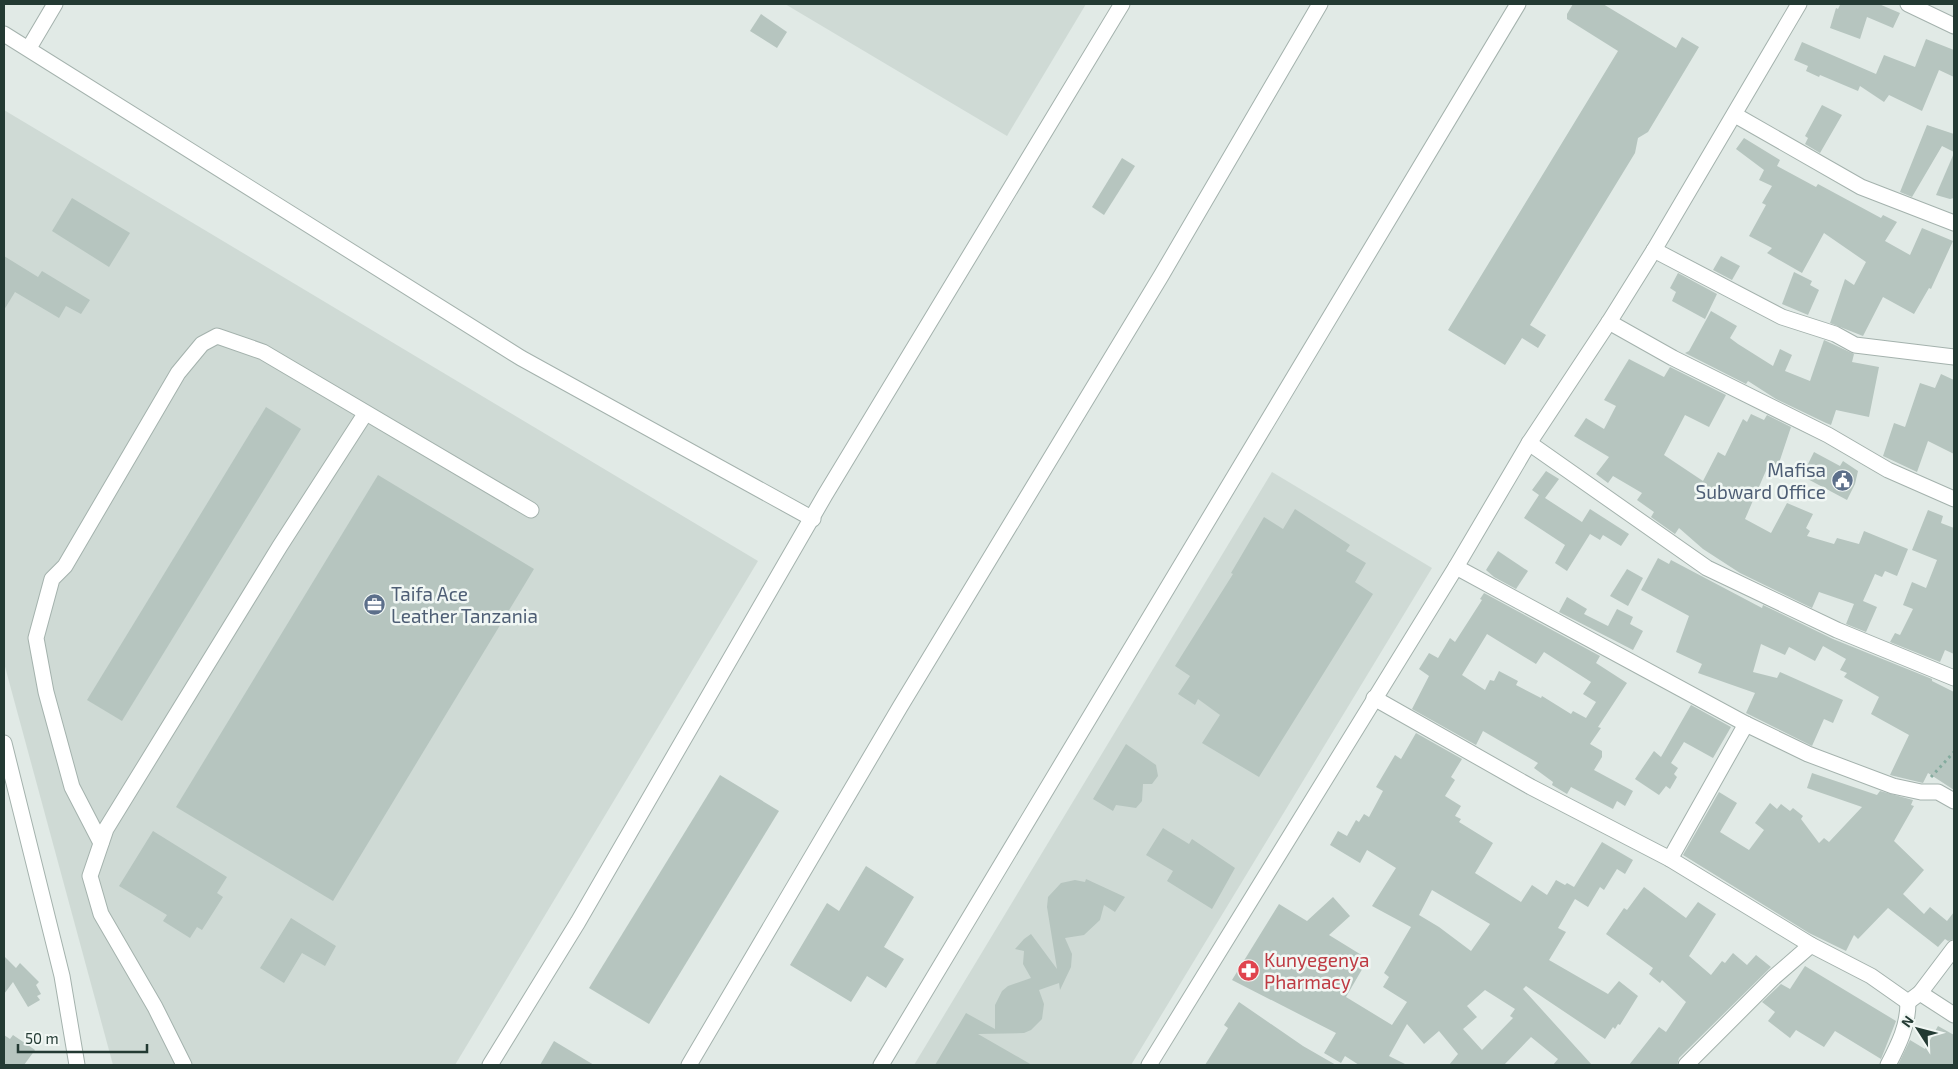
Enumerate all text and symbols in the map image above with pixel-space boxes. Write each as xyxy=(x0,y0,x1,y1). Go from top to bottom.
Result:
place label: Mafisa Subward Office xyxy=(1695,458,1826,503)
public building icon: Mafisa Subward Office xyxy=(1830,469,1854,493)
place label: Taifa Ace Leather Tanzania xyxy=(391,582,538,627)
office icon: Taifa Ace Leather Tanzania xyxy=(363,593,387,617)
place label: Kunyegenya Pharmacy xyxy=(1264,948,1369,993)
pharmacy icon: Kunyegenya Pharmacy xyxy=(1236,959,1260,983)
north arrow xyxy=(1893,1004,1943,1054)
text: N xyxy=(1897,1012,1917,1030)
scale bar xyxy=(18,1022,146,1054)
text: 50 m xyxy=(25,1029,59,1047)

